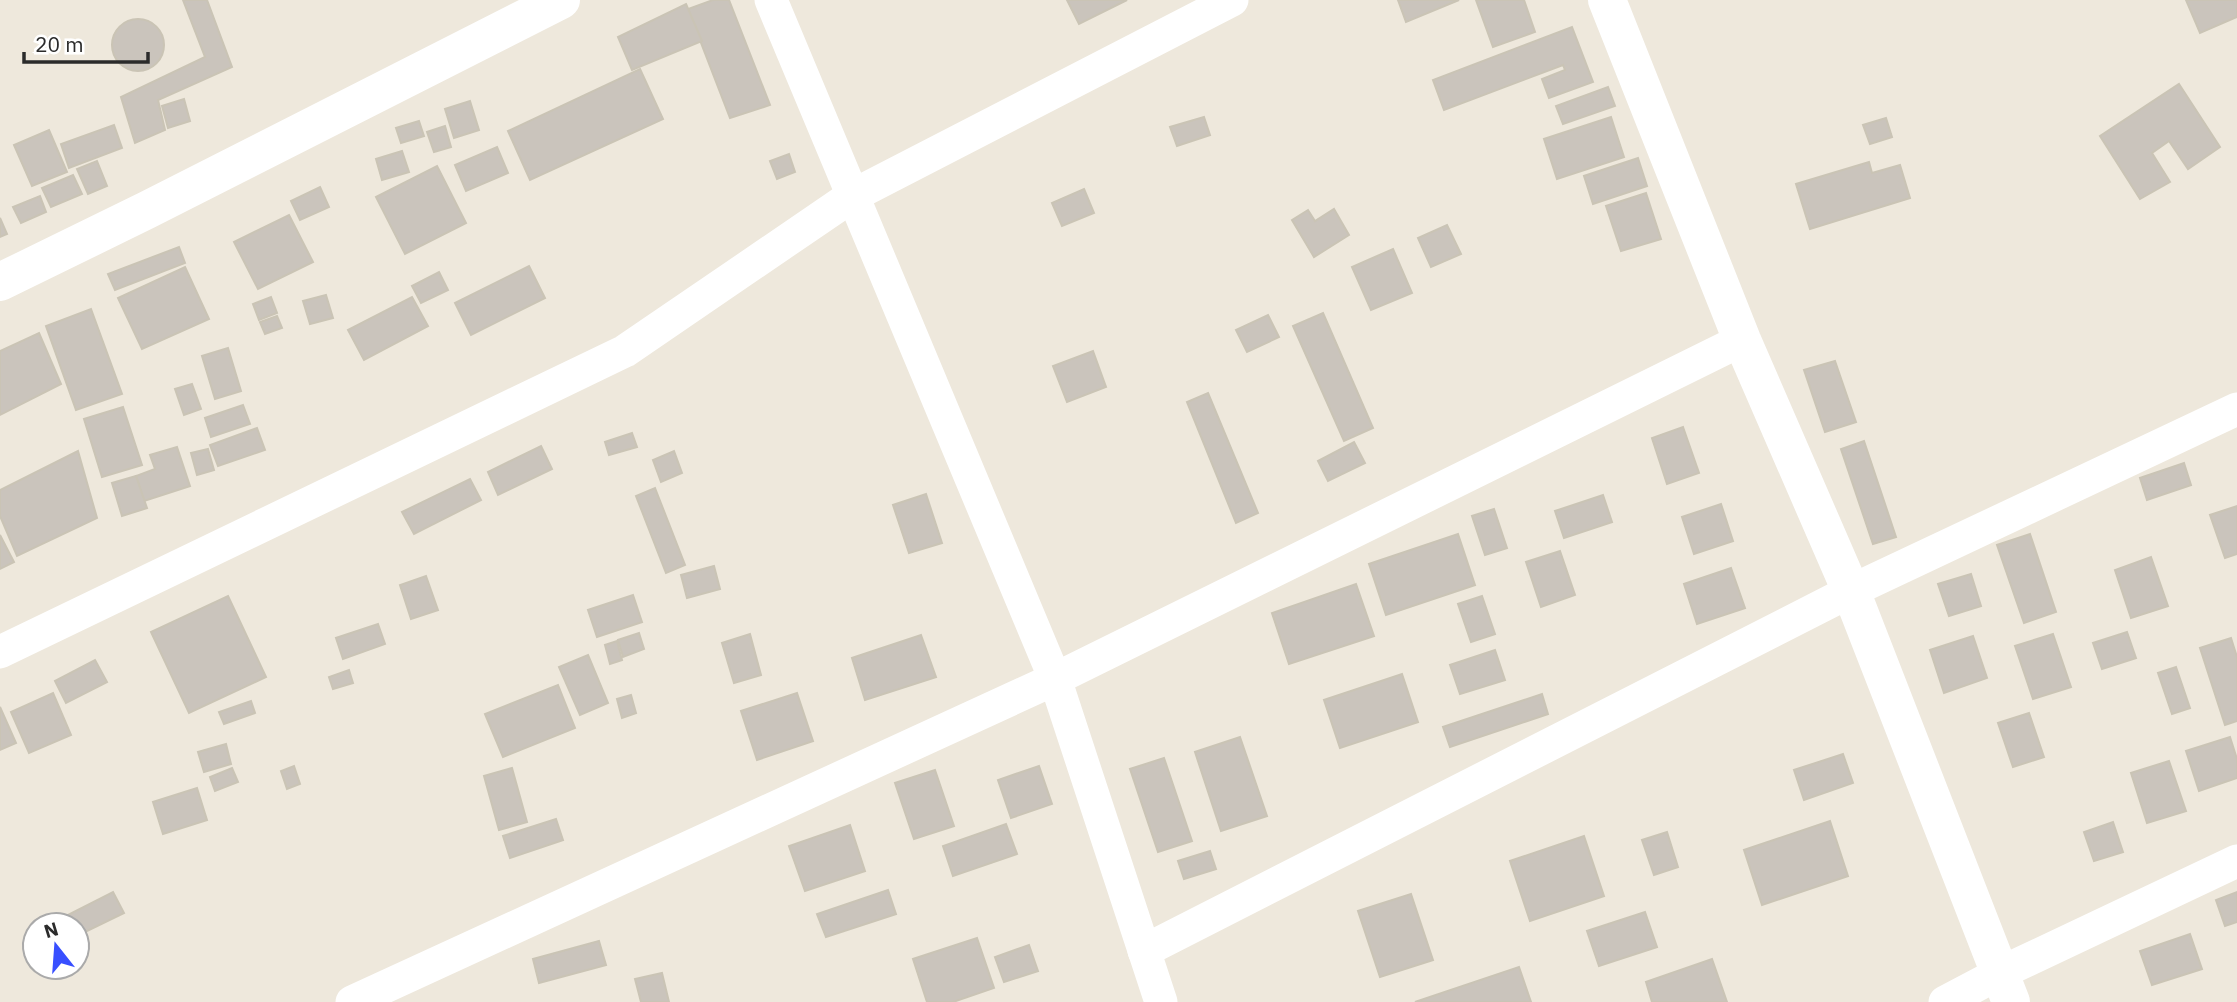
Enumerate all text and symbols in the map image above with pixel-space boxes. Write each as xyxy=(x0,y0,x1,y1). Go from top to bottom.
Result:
scale bar xyxy=(24,21,149,65)
text: 20 m xyxy=(35,30,84,58)
north arrow xyxy=(21,911,91,981)
text: N xyxy=(41,916,61,943)

